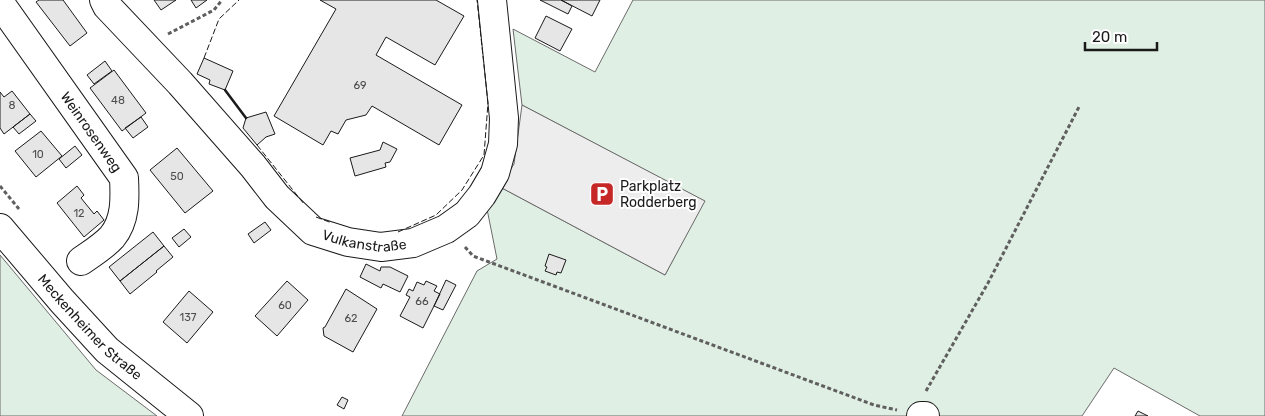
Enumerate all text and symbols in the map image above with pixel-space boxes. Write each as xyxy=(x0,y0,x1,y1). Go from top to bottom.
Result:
scale bar xyxy=(1085,20,1158,52)
text: 20 m xyxy=(1092,28,1127,46)
house number: 69 xyxy=(353,79,367,92)
street label: Weinrosenweg xyxy=(57,89,125,176)
house number: 48 xyxy=(111,94,125,107)
house number: 8 xyxy=(9,99,16,112)
house number: 10 xyxy=(32,148,44,161)
house number: 50 xyxy=(170,170,184,183)
place label: Parkplatz Rodderberg xyxy=(620,178,697,211)
parking icon: Parkplatz Rodderberg xyxy=(589,181,615,207)
house number: 12 xyxy=(73,207,85,220)
street label: Vulkanstraße xyxy=(320,226,408,256)
street label: Meckenheimer Straße xyxy=(34,271,145,384)
house number: 66 xyxy=(415,295,429,308)
house number: 60 xyxy=(278,299,292,312)
house number: 137 xyxy=(180,311,197,324)
house number: 62 xyxy=(344,312,358,325)

